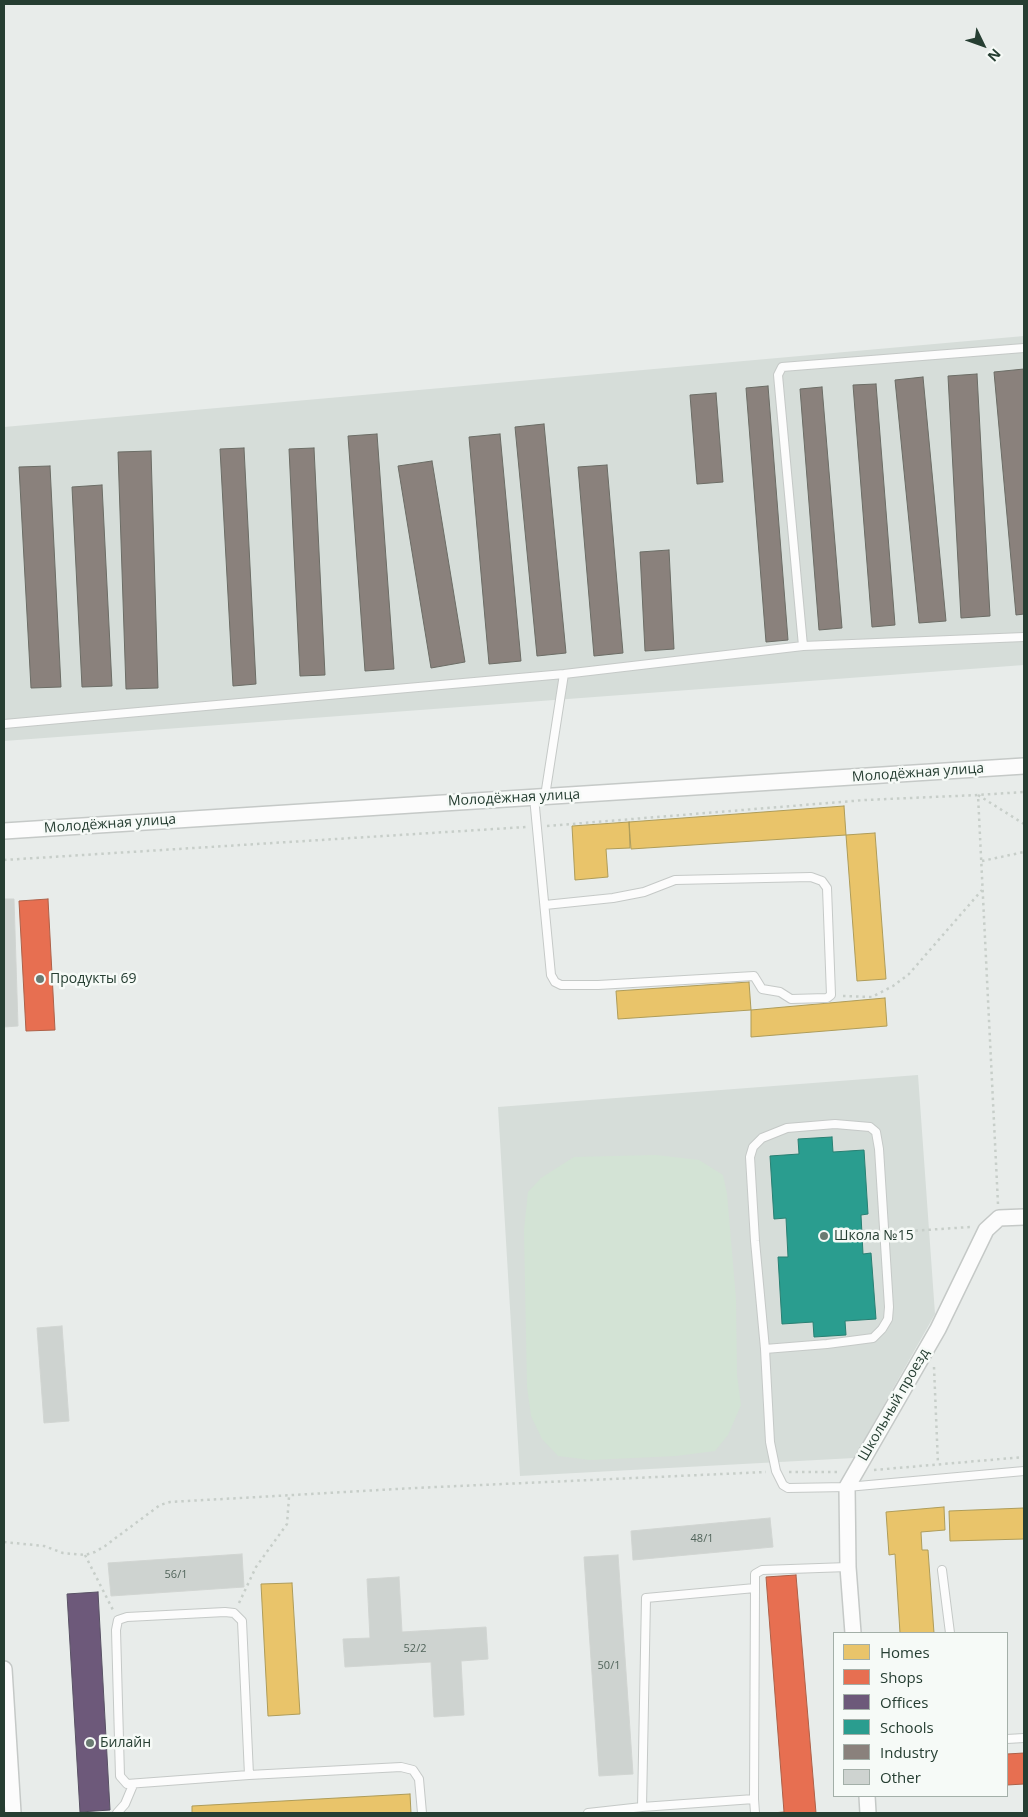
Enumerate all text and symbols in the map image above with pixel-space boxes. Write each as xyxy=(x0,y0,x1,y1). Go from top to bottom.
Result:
north arrow xyxy=(958,20,1008,70)
text: N xyxy=(984,45,1005,66)
street label: Молодёжная улица xyxy=(852,760,984,786)
street label: Молодёжная улица xyxy=(448,786,580,810)
street label: Молодёжная улица xyxy=(44,811,176,837)
place label: Продукты 69 xyxy=(50,971,136,987)
marker: Продукты 69 xyxy=(34,973,46,985)
place label: Школа №15 xyxy=(834,1228,914,1244)
marker: Школа №15 xyxy=(818,1230,830,1242)
street label: Школьный проезд xyxy=(855,1346,933,1464)
house number: 48/1 xyxy=(691,1532,713,1546)
house number: 56/1 xyxy=(165,1568,187,1582)
legend xyxy=(833,1632,1008,1797)
house number: 52/2 xyxy=(404,1642,426,1656)
text: Homes xyxy=(880,1642,930,1662)
house number: 50/1 xyxy=(598,1659,620,1673)
text: Shops xyxy=(880,1667,923,1687)
text: Offices xyxy=(880,1692,928,1712)
text: Schools xyxy=(880,1717,934,1737)
place label: Билайн xyxy=(100,1735,151,1751)
marker: Билайн xyxy=(84,1737,96,1749)
text: Industry xyxy=(880,1742,938,1762)
text: Other xyxy=(880,1767,921,1787)

